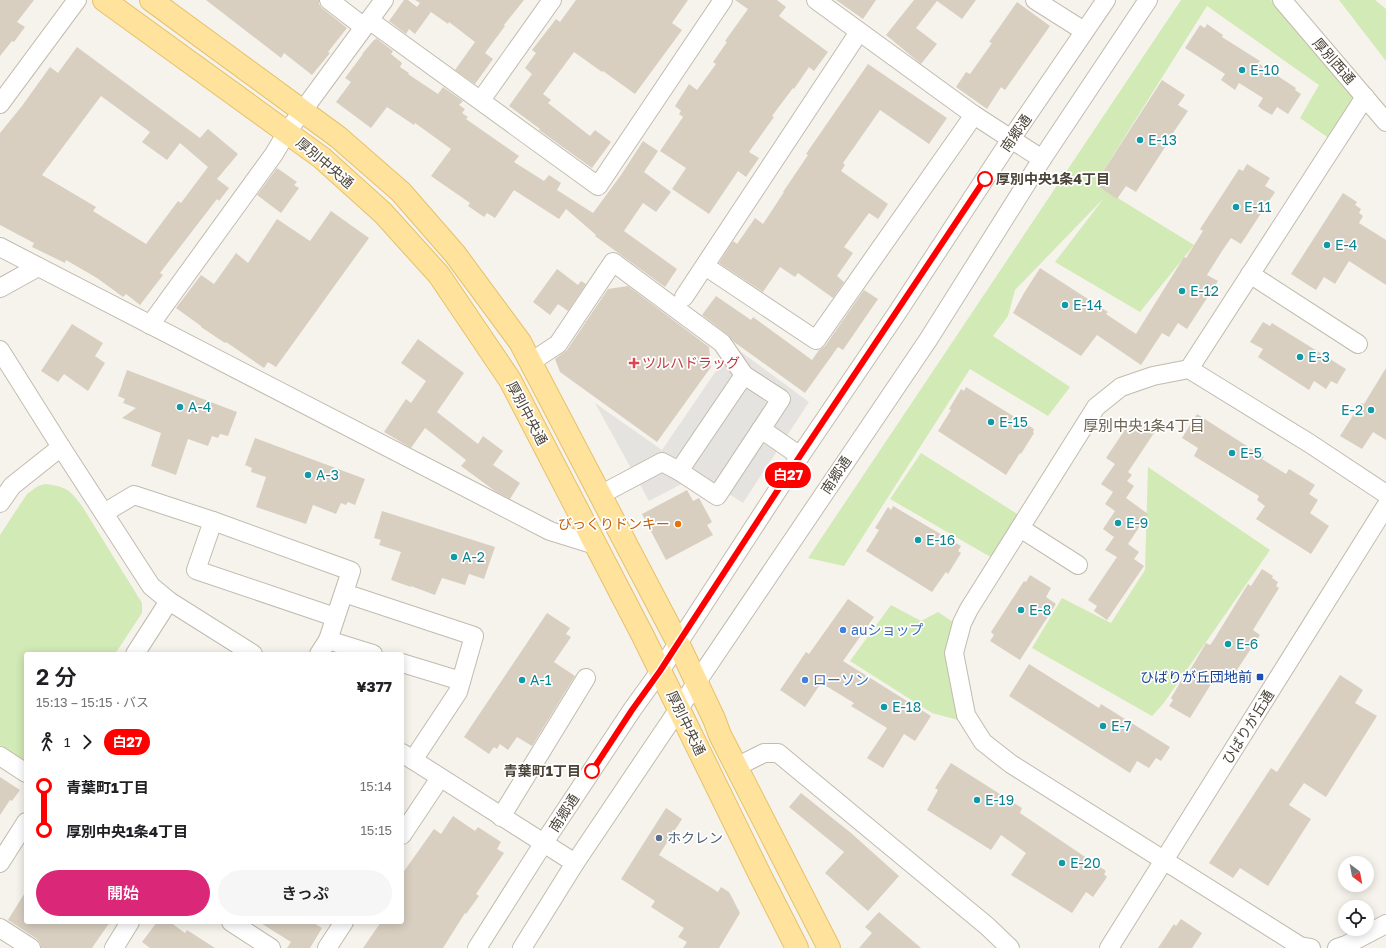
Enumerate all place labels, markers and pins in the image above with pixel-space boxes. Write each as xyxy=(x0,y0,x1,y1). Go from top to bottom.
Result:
place label: E-10 xyxy=(1250,61,1279,78)
marker: E-10 xyxy=(1237,65,1247,75)
place label: E-13 xyxy=(1148,131,1177,148)
marker: E-13 xyxy=(1135,135,1145,145)
place label: 厚別中央1条4丁目 xyxy=(996,170,1110,187)
marker: 厚別中央1条4丁目 xyxy=(977,171,993,187)
place label: E-11 xyxy=(1244,198,1272,215)
marker: E-11 xyxy=(1231,202,1241,212)
place label: E-4 xyxy=(1335,236,1357,253)
marker: E-4 xyxy=(1322,240,1332,250)
place label: E-12 xyxy=(1190,282,1219,299)
marker: E-12 xyxy=(1177,286,1187,296)
place label: E-14 xyxy=(1073,296,1102,313)
marker: E-14 xyxy=(1060,300,1070,310)
place label: E-3 xyxy=(1308,348,1330,365)
marker: E-3 xyxy=(1295,352,1305,362)
place label: ツルハドラッグ xyxy=(642,354,740,371)
marker: ツルハドラッグ xyxy=(629,358,639,368)
place label: A-4 xyxy=(188,398,211,415)
place label: E-2 xyxy=(1341,401,1363,418)
marker: A-4 xyxy=(175,402,185,412)
marker: E-2 xyxy=(1366,405,1376,415)
place label: E-15 xyxy=(999,413,1028,430)
marker: E-15 xyxy=(986,417,996,427)
place label: E-5 xyxy=(1240,444,1262,461)
marker: E-5 xyxy=(1227,448,1237,458)
place label: A-3 xyxy=(316,466,339,483)
marker: A-3 xyxy=(303,470,313,480)
place label: E-9 xyxy=(1126,514,1148,531)
place label: びっくりドンキー xyxy=(558,515,670,532)
marker: E-9 xyxy=(1113,518,1123,528)
marker: びっくりドンキー xyxy=(673,519,683,529)
place label: E-16 xyxy=(926,531,955,548)
marker: E-16 xyxy=(913,535,923,545)
place label: A-2 xyxy=(462,548,485,565)
marker: A-2 xyxy=(449,552,459,562)
place label: E-8 xyxy=(1029,601,1051,618)
marker: E-8 xyxy=(1016,605,1026,615)
place label: auショップ xyxy=(851,621,923,638)
marker: auショップ xyxy=(838,625,848,635)
place label: E-6 xyxy=(1236,635,1258,652)
marker: E-6 xyxy=(1223,639,1233,649)
place label: ひばりが丘団地前 xyxy=(1140,668,1252,685)
place label: A-1 xyxy=(530,671,552,688)
place label: ローソン xyxy=(813,671,869,688)
marker: ひばりが丘団地前 xyxy=(1255,672,1265,682)
marker: A-1 xyxy=(517,675,527,685)
marker: ローソン xyxy=(800,675,810,685)
place label: E-18 xyxy=(892,698,921,715)
marker: E-18 xyxy=(879,702,889,712)
place label: E-7 xyxy=(1111,717,1131,734)
marker: E-7 xyxy=(1098,721,1108,731)
place label: 青葉町1丁目 xyxy=(504,762,581,779)
marker: 青葉町1丁目 xyxy=(584,763,600,779)
place label: E-19 xyxy=(985,791,1014,808)
marker: E-19 xyxy=(972,795,982,805)
place label: ホクレン xyxy=(667,829,723,846)
marker: ホクレン xyxy=(654,833,664,843)
place label: E-20 xyxy=(1070,854,1101,871)
marker: E-20 xyxy=(1057,858,1067,868)

